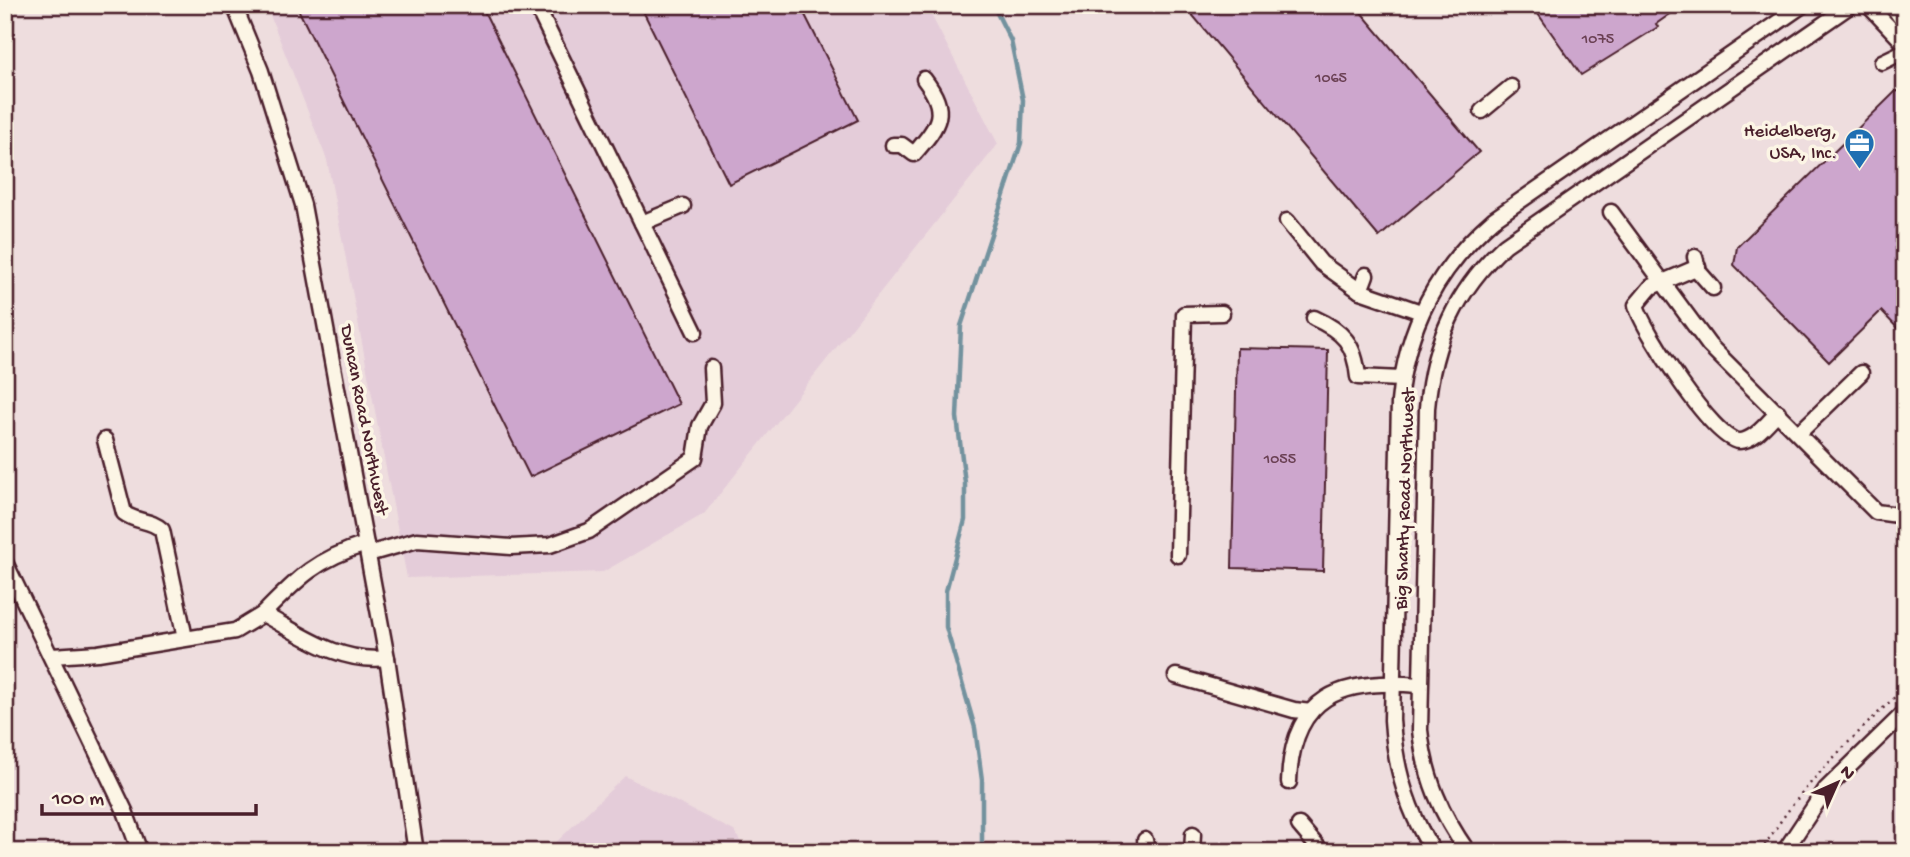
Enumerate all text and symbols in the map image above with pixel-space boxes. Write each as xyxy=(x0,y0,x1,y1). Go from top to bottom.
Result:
house number: 1075 xyxy=(1581,31,1614,50)
house number: 1065 xyxy=(1314,70,1347,89)
place label: Heidelberg, USA, Inc. xyxy=(1744,121,1837,166)
office icon: Heidelberg, USA, Inc. xyxy=(1843,126,1877,170)
street label: Duncan Road Northwest xyxy=(333,321,393,519)
street label: Big Shanty Road Northwest xyxy=(1391,386,1421,611)
house number: 1055 xyxy=(1263,451,1296,470)
north arrow xyxy=(1801,748,1871,818)
text: N xyxy=(1834,761,1859,786)
scale bar xyxy=(42,773,256,817)
text: 100 m xyxy=(51,788,104,813)

